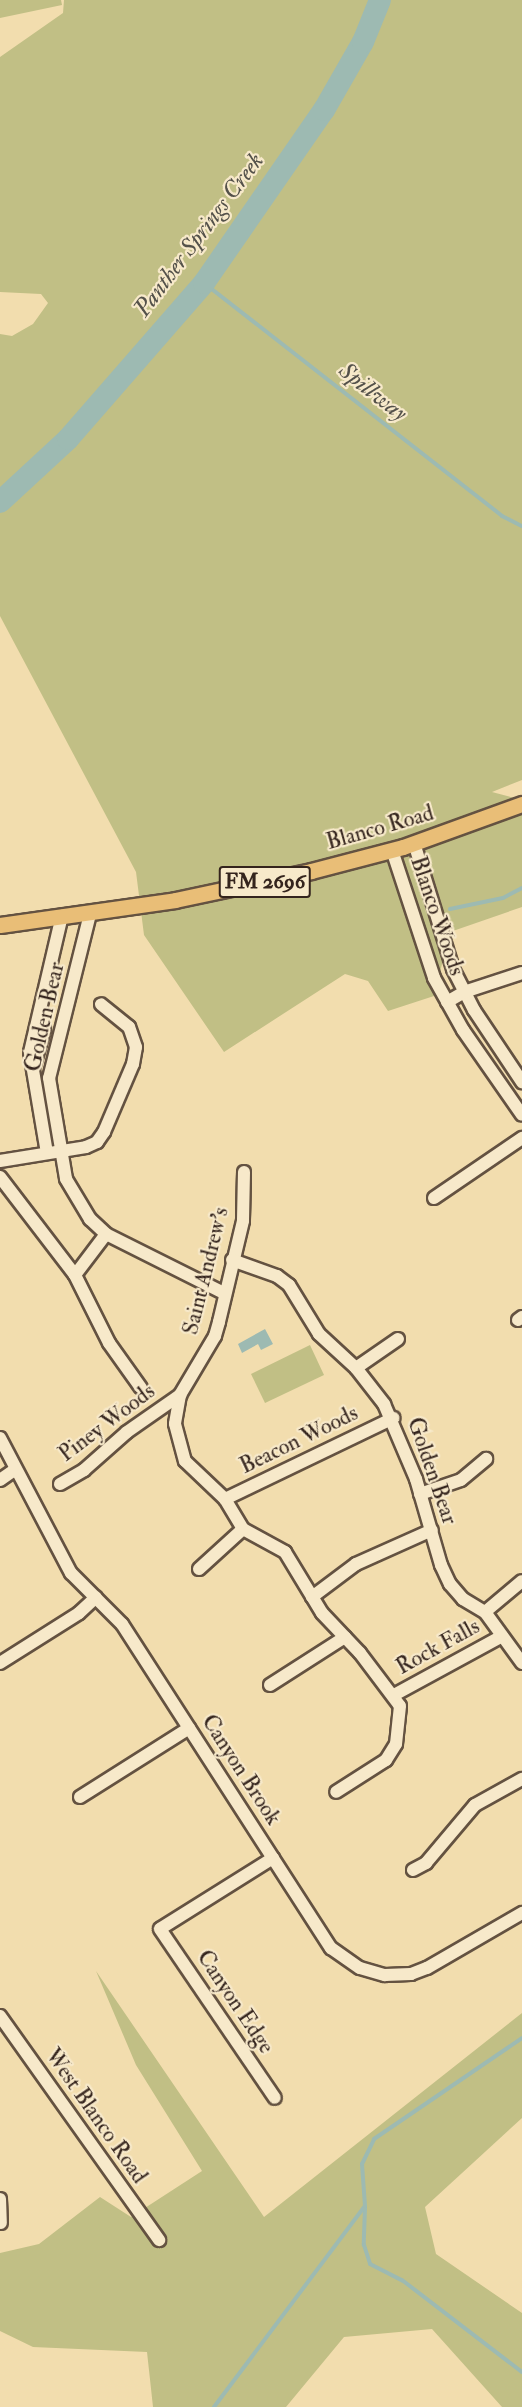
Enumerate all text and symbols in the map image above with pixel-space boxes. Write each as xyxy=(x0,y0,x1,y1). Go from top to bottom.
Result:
water label: Panther Springs Creek xyxy=(128,147,270,323)
water label: Spillway xyxy=(333,356,413,428)
street label: Blanco Road xyxy=(323,800,437,856)
street label: Blanco Woods xyxy=(404,853,470,979)
road number: FM 2696 xyxy=(218,864,312,900)
street label: Golden Bear xyxy=(20,960,70,1074)
street label: Saint Andrew's xyxy=(177,1205,235,1337)
street label: Piney Woods xyxy=(54,1378,160,1468)
street label: Beacon Woods xyxy=(236,1400,362,1480)
street label: Golden Bear xyxy=(401,1414,463,1528)
street label: Rock Falls xyxy=(392,1613,484,1681)
street label: Canyon Brook xyxy=(196,1710,286,1830)
street label: Canyon Edge xyxy=(191,1945,279,2059)
street label: West Blanco Road xyxy=(40,2043,152,2189)

